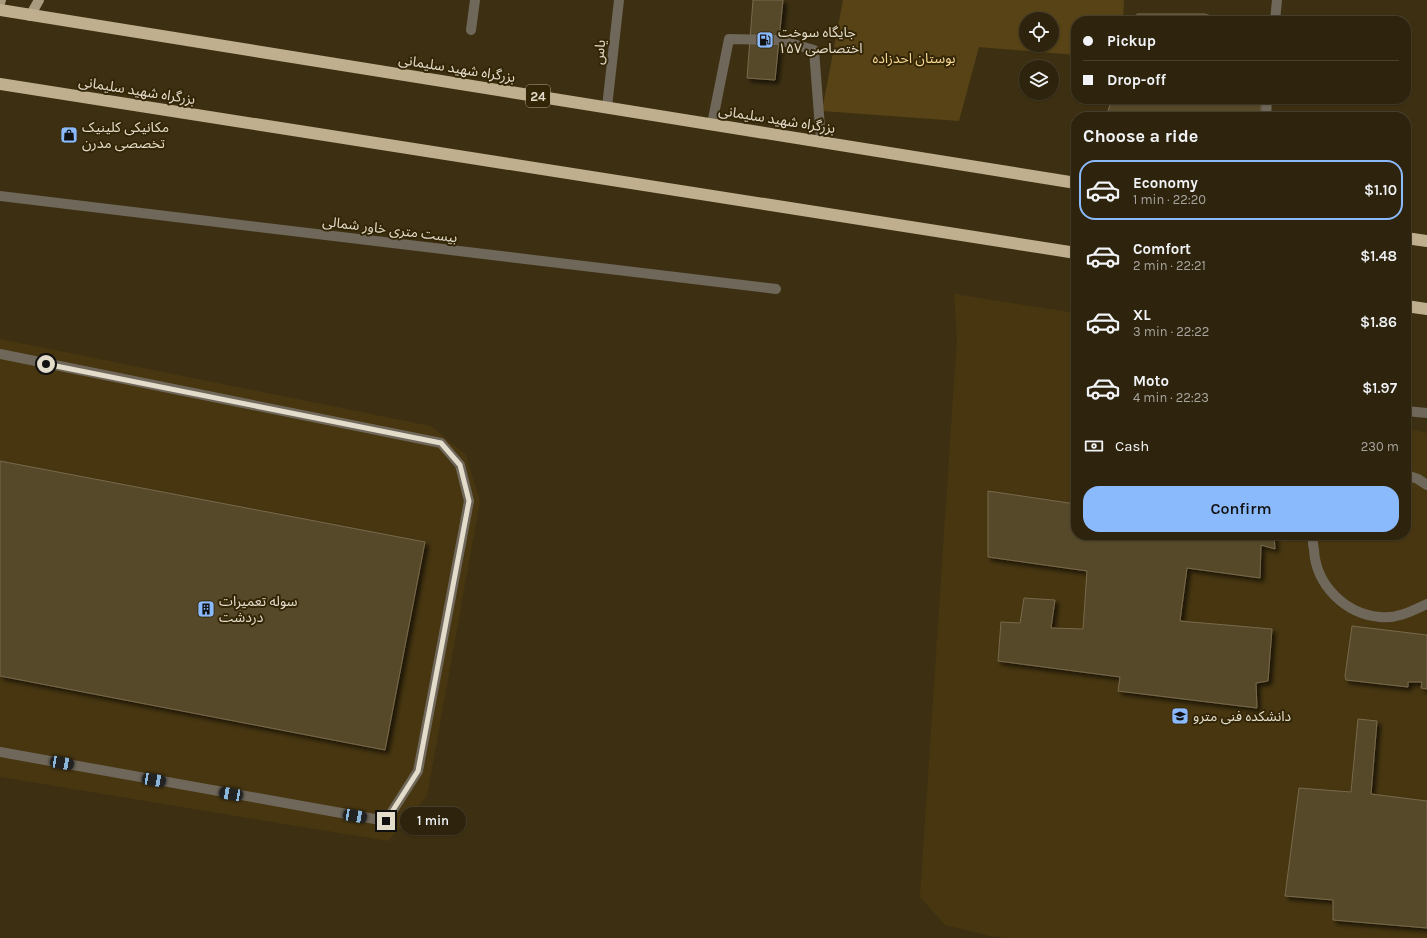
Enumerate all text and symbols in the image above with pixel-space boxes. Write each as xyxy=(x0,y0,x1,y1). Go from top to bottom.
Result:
map controls xyxy=(1019,12,1059,100)
button: locate xyxy=(1019,12,1059,52)
place label: جایگاه سوخت اختصاصی ۱۵۷ xyxy=(778,24,862,57)
fuel station icon: جایگاه سوخت اختصاصی ۱۵۷ xyxy=(755,30,775,50)
text: Pickup xyxy=(1107,32,1156,50)
street label: یاس xyxy=(590,39,609,65)
park label: بوستان احدزاده xyxy=(872,50,956,67)
street label: بزرگراه شهید سلیمانی xyxy=(397,51,517,86)
button: layers xyxy=(1019,60,1059,100)
text: Drop-off xyxy=(1107,71,1166,89)
street label: بزرگراه شهید سلیمانی xyxy=(77,73,197,108)
road number: 24 xyxy=(526,85,550,107)
street label: بزرگراه شهید سلیمانی xyxy=(717,102,837,137)
place label: مکانیکی کلینیک تخصصی مدرن xyxy=(82,119,169,152)
shop icon: مکانیکی کلینیک تخصصی مدرن xyxy=(59,125,79,145)
text: Choose a ride xyxy=(1083,125,1198,147)
icon: car xyxy=(1085,172,1121,208)
text: Economy xyxy=(1133,174,1198,192)
text: $1.10 xyxy=(1364,181,1397,199)
text: 1 min · 22:20 xyxy=(1133,192,1206,207)
street label: بیست متری خاور شمالی xyxy=(322,213,459,246)
icon: car xyxy=(1085,238,1121,274)
text: Comfort xyxy=(1133,240,1191,258)
text: $1.48 xyxy=(1360,247,1397,265)
text: 2 min · 22:21 xyxy=(1133,258,1206,273)
icon: car xyxy=(1085,304,1121,340)
text: XL xyxy=(1133,306,1151,324)
text: $1.86 xyxy=(1360,313,1397,331)
text: 3 min · 22:22 xyxy=(1133,324,1209,339)
route start xyxy=(37,355,55,373)
icon: car xyxy=(1085,370,1121,406)
text: Moto xyxy=(1133,372,1169,390)
text: $1.97 xyxy=(1362,379,1397,397)
text: 4 min · 22:23 xyxy=(1133,390,1209,405)
icon: cash xyxy=(1083,435,1105,457)
text: Cash xyxy=(1115,437,1149,455)
text: 230 m xyxy=(1361,439,1399,454)
button: Confirm xyxy=(1083,486,1399,532)
place label: سوله تعمیرات دردشت xyxy=(219,593,298,626)
building icon: سوله تعمیرات دردشت xyxy=(196,599,216,619)
school or university icon: دانشکده فنی مترو xyxy=(1170,706,1190,726)
place label: دانشکده فنی مترو xyxy=(1193,708,1292,725)
car xyxy=(49,755,75,771)
car xyxy=(141,772,167,788)
car xyxy=(218,786,244,802)
callout: 1 min xyxy=(400,807,466,835)
car xyxy=(342,808,368,824)
route end xyxy=(377,812,395,830)
text: 1 min xyxy=(417,813,449,828)

